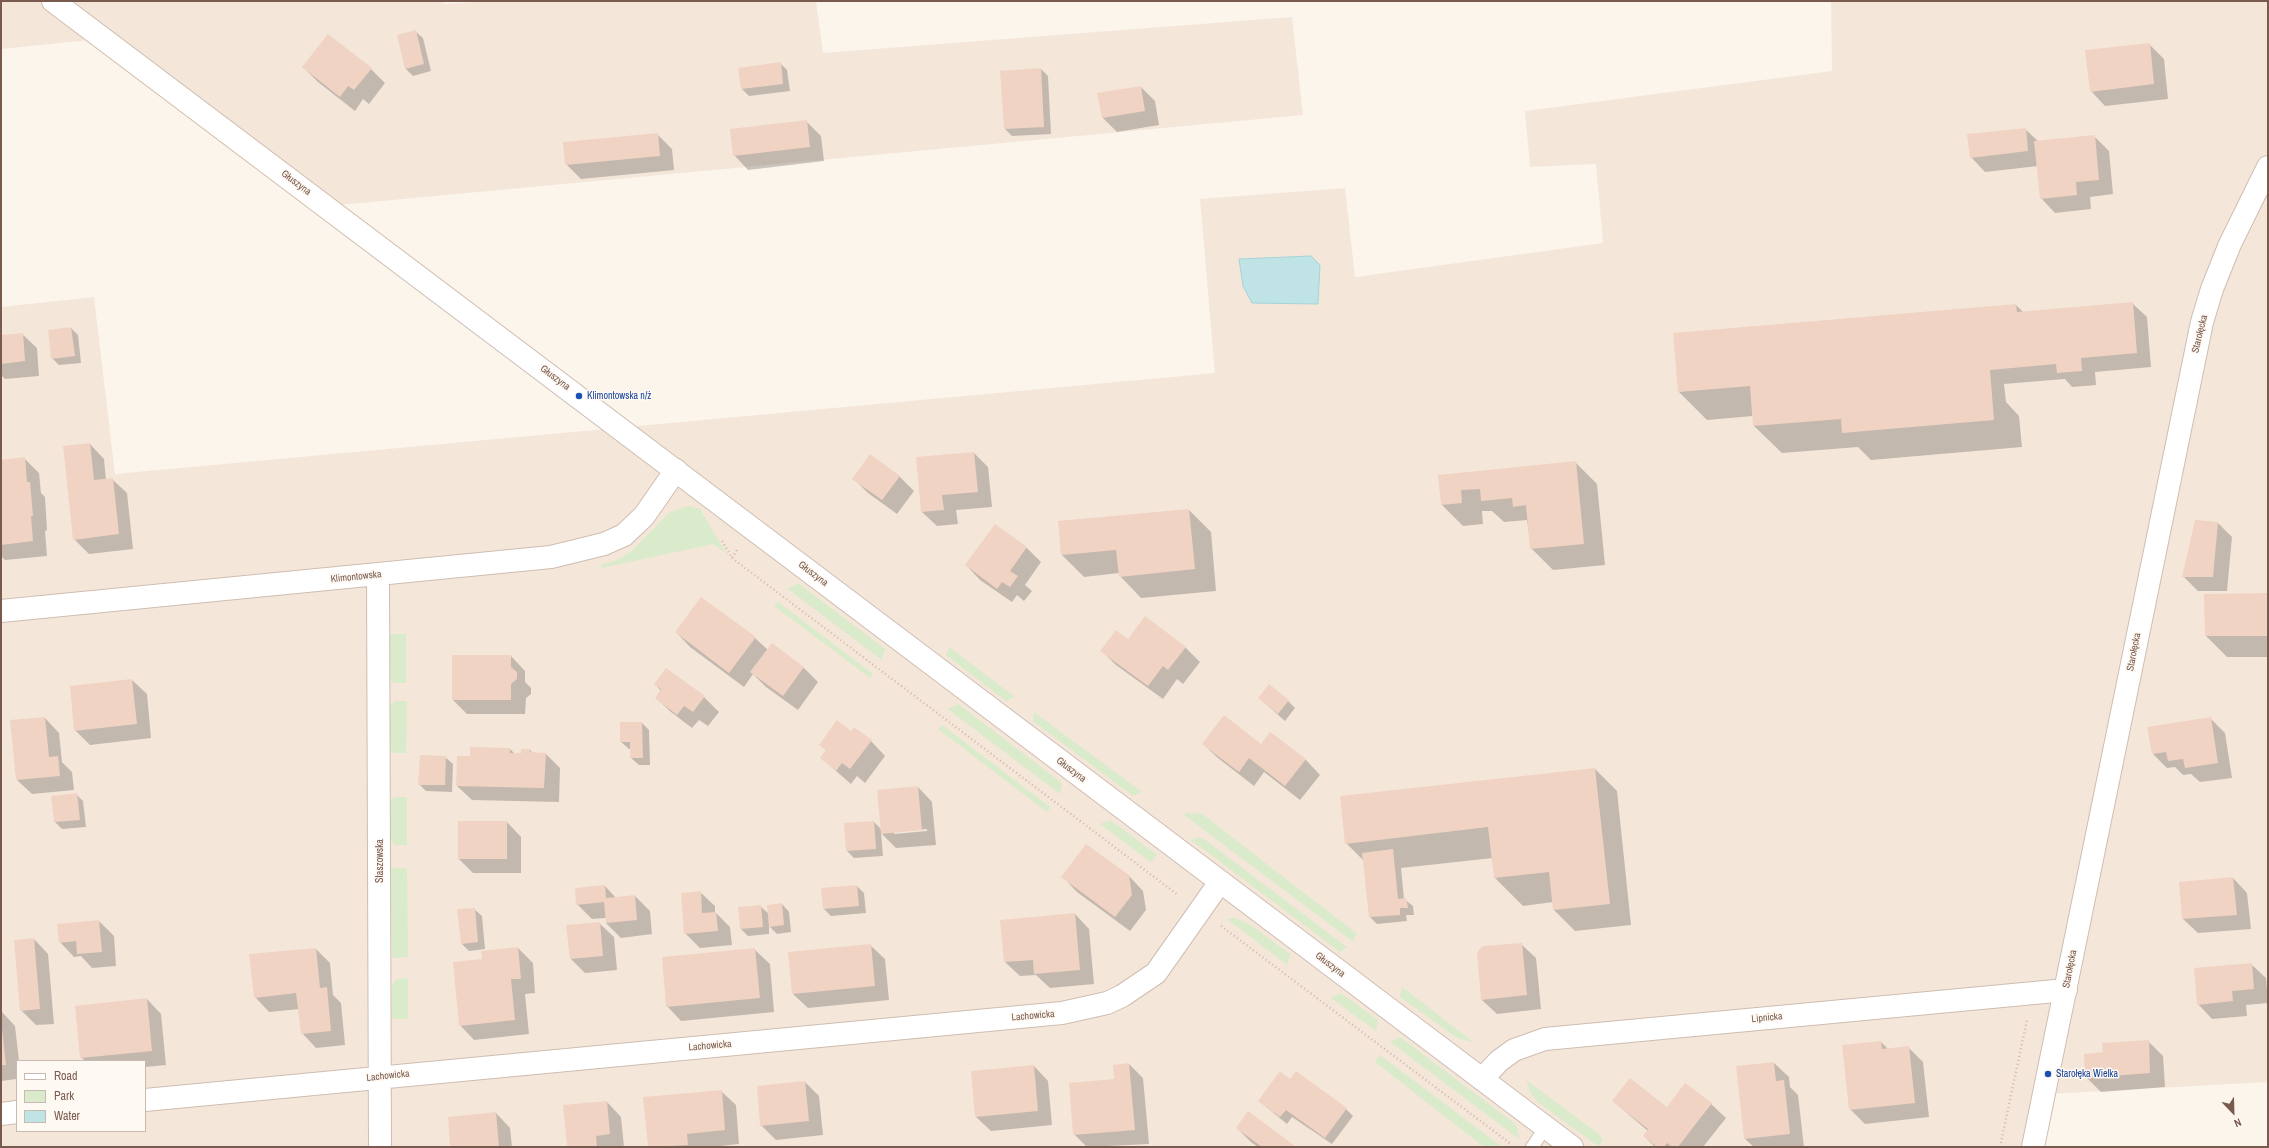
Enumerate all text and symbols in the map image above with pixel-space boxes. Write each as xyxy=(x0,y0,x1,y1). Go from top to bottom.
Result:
street label: Głuszyna xyxy=(279,168,313,198)
street label: Starołęcka xyxy=(2189,314,2211,354)
street label: Głuszyna xyxy=(538,363,572,393)
place label: Klimontowska n/ż xyxy=(587,390,651,402)
marker: Klimontowska n/ż xyxy=(574,391,584,401)
street label: Głuszyna xyxy=(796,559,830,589)
street label: Klimontowska xyxy=(330,568,382,586)
street label: Starołęcka xyxy=(2124,632,2144,672)
street label: Głuszyna xyxy=(1054,755,1088,785)
street label: Staszowska xyxy=(374,839,386,883)
street label: Starołęcka xyxy=(2060,949,2080,989)
street label: Głuszyna xyxy=(1313,950,1347,980)
street label: Lachowicka xyxy=(1011,1008,1055,1024)
street label: Lipnicka xyxy=(1751,1010,1783,1026)
street label: Lachowicka xyxy=(688,1038,732,1054)
legend xyxy=(16,1060,146,1132)
text: Road xyxy=(54,1068,78,1084)
street label: Lachowicka xyxy=(366,1068,410,1084)
place label: Starołęka Wielka xyxy=(2056,1068,2118,1080)
marker: Starołęka Wielka xyxy=(2043,1069,2053,1079)
text: Park xyxy=(54,1088,74,1104)
north arrow xyxy=(2213,1092,2253,1132)
text: Water xyxy=(54,1108,80,1124)
text: N xyxy=(2232,1115,2243,1131)

